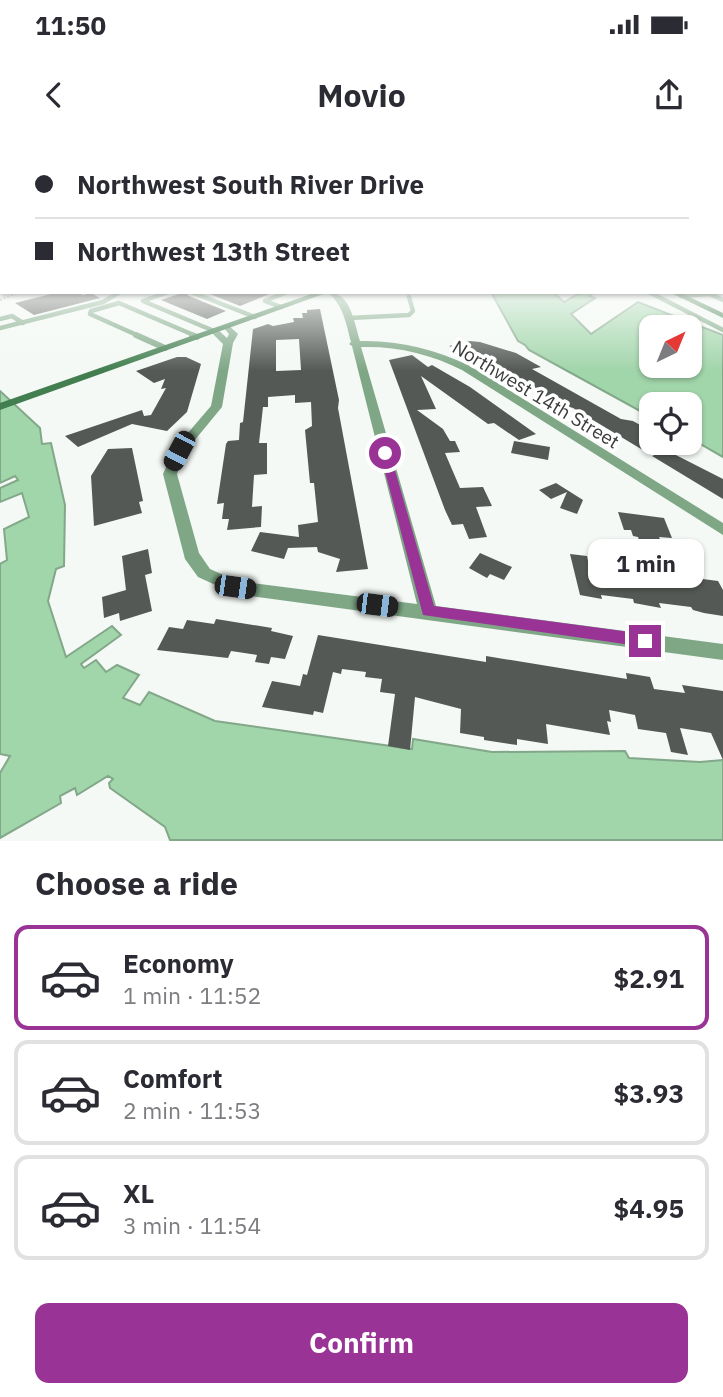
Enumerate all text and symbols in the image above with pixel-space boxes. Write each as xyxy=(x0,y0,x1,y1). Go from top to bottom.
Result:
text: 11:50 xyxy=(35,8,106,42)
text: Movio xyxy=(317,74,406,116)
icon: back xyxy=(35,76,73,114)
icon: share xyxy=(650,76,688,114)
text: Northwest South River Drive xyxy=(77,167,424,201)
text: Northwest 13th Street xyxy=(77,234,350,268)
north arrow xyxy=(639,315,702,378)
map controls xyxy=(639,315,702,455)
street label: Northwest 14th Street xyxy=(448,335,624,453)
button: locate xyxy=(639,392,702,455)
car xyxy=(160,428,199,474)
route start xyxy=(369,437,401,469)
callout: 1 min xyxy=(587,540,703,588)
text: 1 min xyxy=(616,548,676,578)
car xyxy=(213,574,258,600)
car xyxy=(355,592,400,618)
route end xyxy=(629,625,661,657)
text: Choose a ride xyxy=(35,862,238,904)
icon: car xyxy=(39,946,102,1009)
text: Economy xyxy=(123,946,234,980)
text: $2.91 xyxy=(614,961,684,995)
text: 1 min · 11:52 xyxy=(123,980,261,1010)
icon: car xyxy=(39,1061,102,1124)
text: Comfort xyxy=(123,1061,222,1095)
text: $3.93 xyxy=(614,1076,684,1110)
text: 2 min · 11:53 xyxy=(123,1095,261,1125)
icon: car xyxy=(39,1176,102,1239)
text: XL xyxy=(123,1176,154,1210)
text: $4.95 xyxy=(614,1191,684,1225)
text: 3 min · 11:54 xyxy=(123,1210,261,1240)
button: Confirm xyxy=(35,1303,688,1383)

